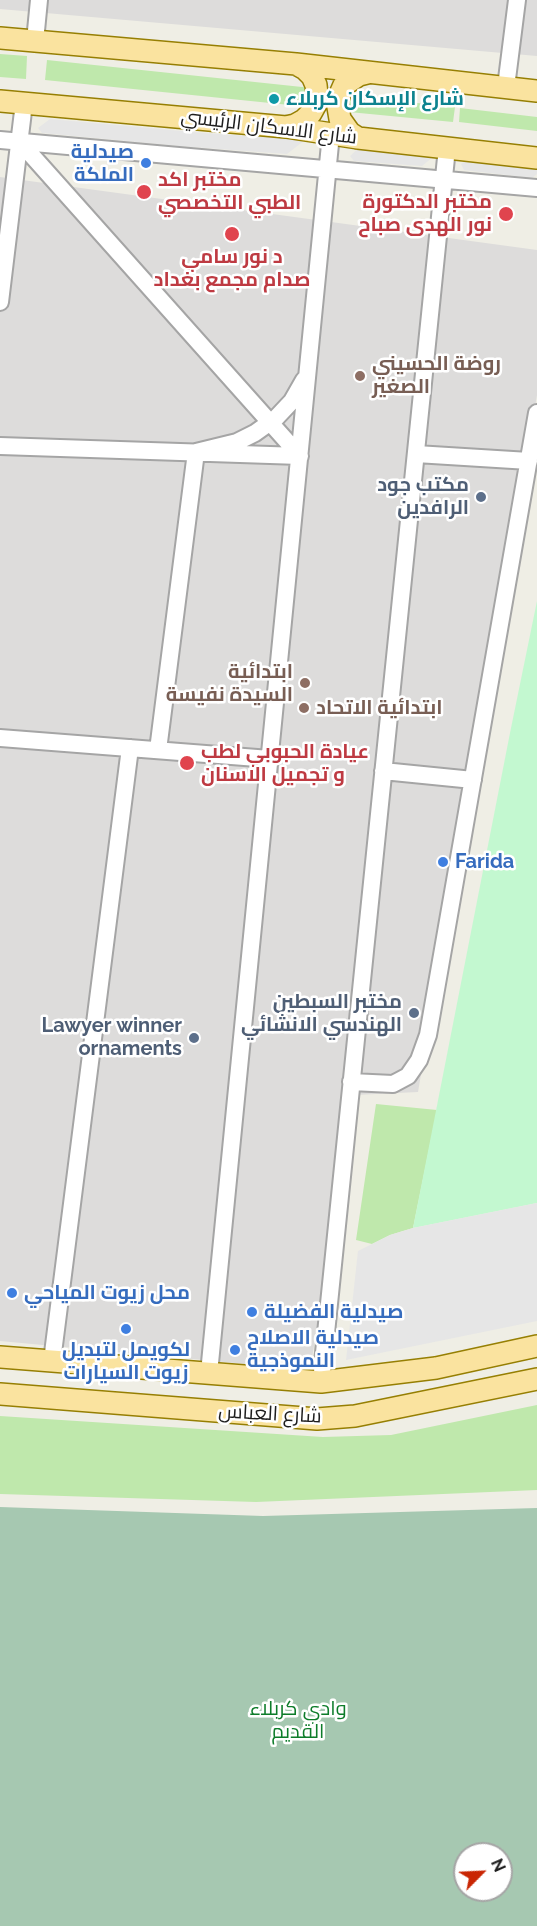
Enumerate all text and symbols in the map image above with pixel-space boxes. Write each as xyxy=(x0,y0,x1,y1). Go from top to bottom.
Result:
place label: شارع الإسكان كربلاء xyxy=(286,87,464,111)
marker: شارع الإسكان كربلاء xyxy=(267,92,281,106)
street label: شارع الاسكان الرئيسي xyxy=(180,104,358,150)
place label: صيدلية الملكة xyxy=(71,140,134,187)
marker: صيدلية الملكة xyxy=(139,156,153,170)
place label: مختبر اكد الطبي التخصصي xyxy=(158,168,301,215)
marker: مختبر اكد الطبي التخصصي xyxy=(135,183,153,201)
place label: مختبر الدكتورة نور الهدى صباح xyxy=(358,190,492,237)
marker: مختبر الدكتورة نور الهدى صباح xyxy=(497,205,515,223)
marker: د نور سامي صدام مجمع بغداد xyxy=(223,225,241,243)
place label: د نور سامي صدام مجمع بغداد xyxy=(154,245,310,292)
place label: روضة الحسيني الصغير xyxy=(372,352,501,399)
marker: روضة الحسيني الصغير xyxy=(353,369,367,383)
place label: مكتب جود الرافدين xyxy=(377,473,469,520)
marker: مكتب جود الرافدين xyxy=(474,490,488,504)
place label: ابتدائية السيدة نفيسة xyxy=(166,660,293,707)
marker: ابتدائية السيدة نفيسة xyxy=(298,676,312,690)
place label: ابتدائية الاتحاد xyxy=(316,696,442,720)
marker: ابتدائية الاتحاد xyxy=(297,701,311,715)
place label: عيادة الحبوبي لطب و تجميل الاسنان xyxy=(201,740,369,787)
marker: عيادة الحبوبي لطب و تجميل الاسنان xyxy=(178,754,196,772)
place label: Farida xyxy=(455,850,514,874)
marker: Farida xyxy=(436,855,450,869)
place label: مختبر السبطين الهندسي الانشائي xyxy=(241,990,402,1037)
marker: مختبر السبطين الهندسي الانشائي xyxy=(407,1006,421,1020)
place label: Lawyer winner ornaments xyxy=(42,1014,182,1061)
marker: Lawyer winner ornaments xyxy=(187,1031,201,1045)
place label: محل زيوت المياحي xyxy=(24,1281,190,1305)
marker: محل زيوت المياحي xyxy=(5,1286,19,1300)
place label: صيدلية الفضيلة xyxy=(264,1300,403,1324)
marker: صيدلية الفضيلة xyxy=(245,1305,259,1319)
marker: لكويمل لتبديل زيوت السيارات xyxy=(119,1322,133,1336)
place label: صيدلية الاصلاح النموذجية xyxy=(247,1326,379,1373)
place label: لكويمل لتبديل زيوت السيارات xyxy=(62,1338,190,1385)
marker: صيدلية الاصلاح النموذجية xyxy=(228,1343,242,1357)
street label: شارع العباس xyxy=(218,1399,322,1429)
park label: وادي كربلاء القديم xyxy=(249,1697,347,1744)
north arrow xyxy=(453,1842,513,1902)
text: N xyxy=(487,1856,509,1875)

